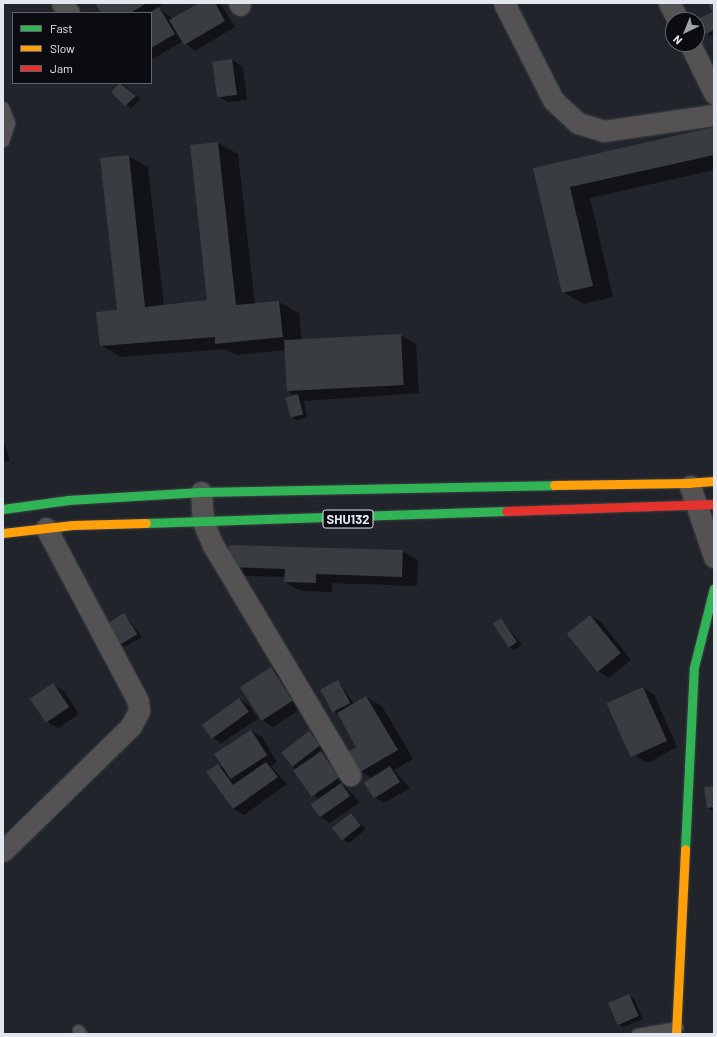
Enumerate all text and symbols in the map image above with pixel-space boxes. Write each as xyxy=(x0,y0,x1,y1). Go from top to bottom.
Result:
legend xyxy=(12,12,152,84)
north arrow xyxy=(665,12,705,52)
text: Fast xyxy=(50,21,73,35)
text: N xyxy=(670,33,684,48)
text: Slow xyxy=(50,41,75,55)
text: Jam xyxy=(50,61,73,75)
road number: SHU132 xyxy=(322,508,374,530)

